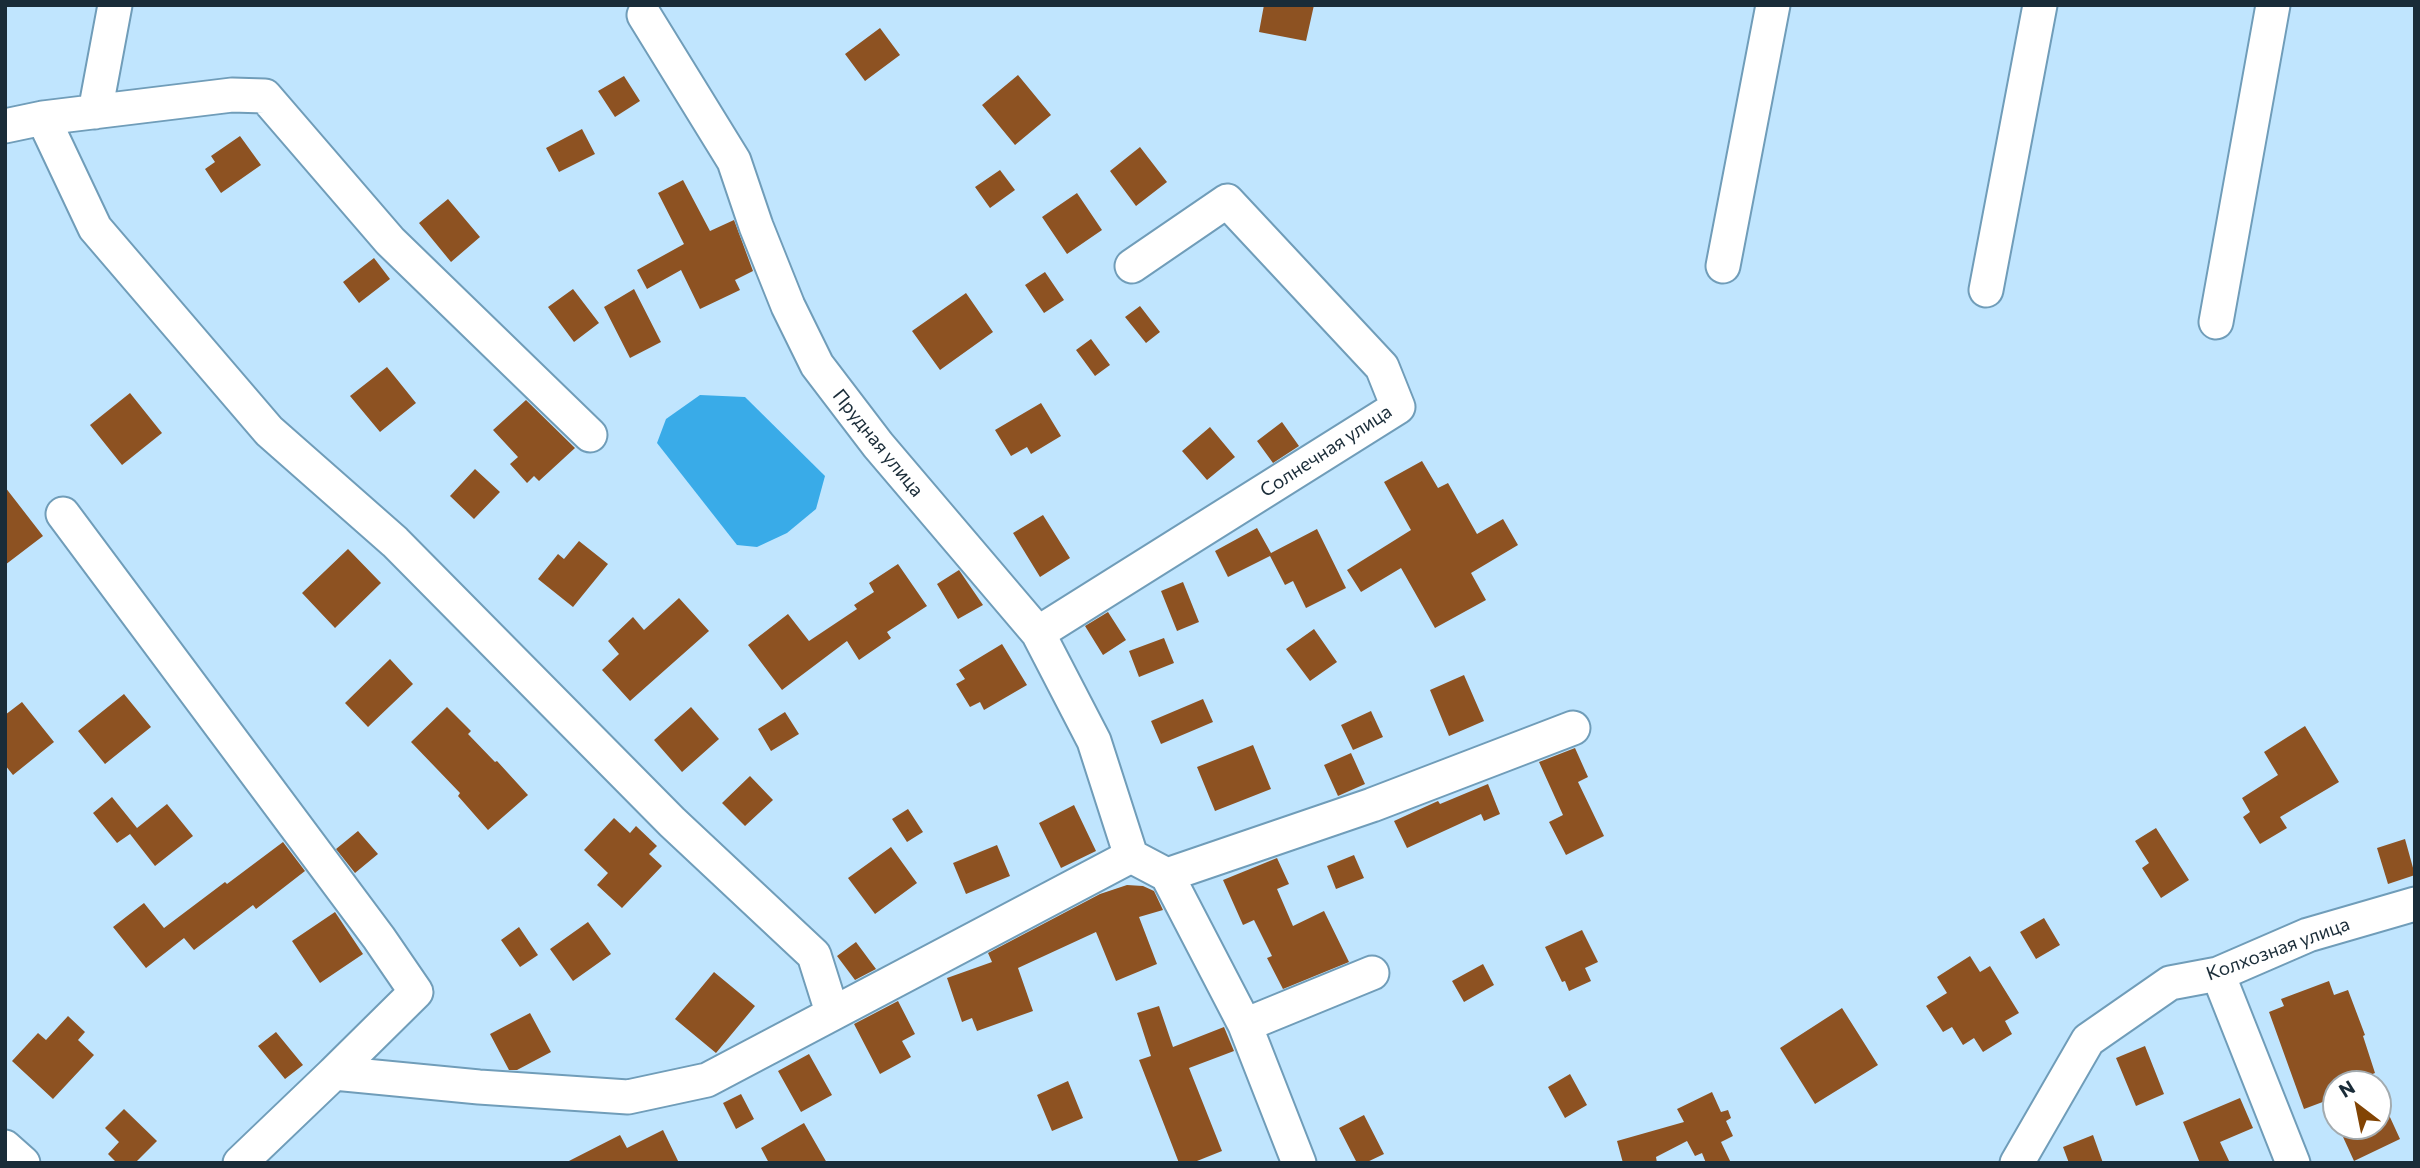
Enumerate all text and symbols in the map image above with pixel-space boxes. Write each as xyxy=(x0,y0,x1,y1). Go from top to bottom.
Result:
street label: Прудная улица xyxy=(828,385,928,501)
street label: Солнечная улица xyxy=(1256,400,1396,502)
street label: Колхозная улица xyxy=(2203,913,2353,985)
north arrow xyxy=(2322,1070,2392,1140)
text: N xyxy=(2335,1075,2359,1102)

